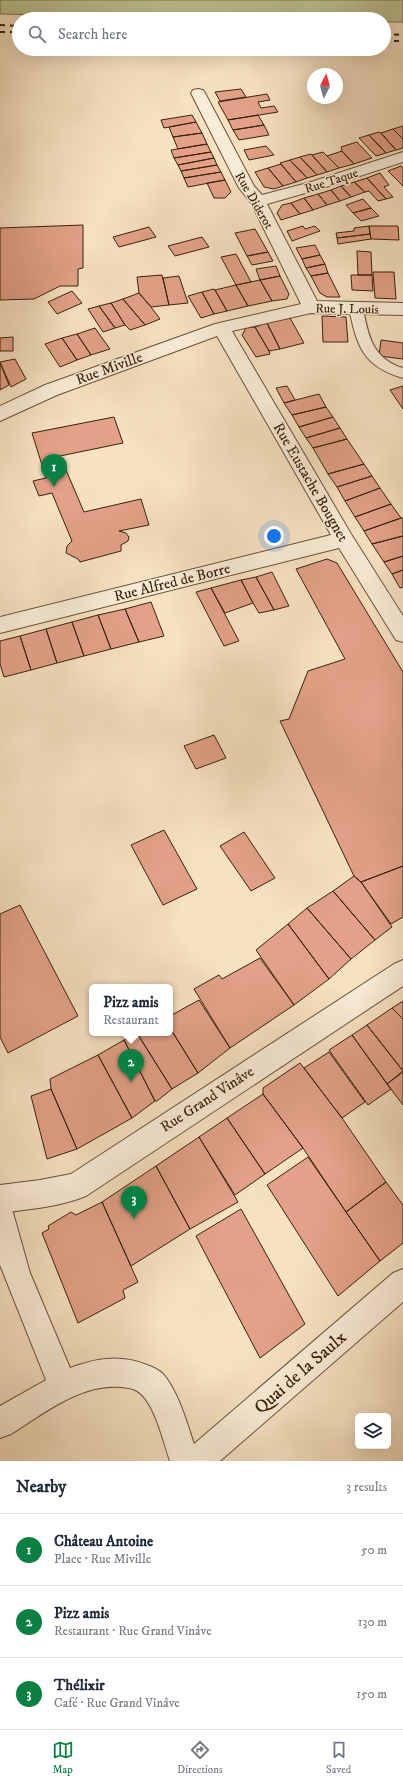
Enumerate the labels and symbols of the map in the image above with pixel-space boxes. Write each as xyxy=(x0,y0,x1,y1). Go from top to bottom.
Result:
north arrow xyxy=(307,68,343,104)
street label: Rue Taque xyxy=(302,165,360,197)
street label: Rue Diderot xyxy=(231,169,277,232)
street label: Rue J. Louis xyxy=(315,300,379,318)
street label: Rue Miville xyxy=(73,348,145,389)
street label: Rue Eustache Bougnet xyxy=(269,419,353,545)
pin: 1 xyxy=(41,454,67,487)
your location xyxy=(264,526,284,546)
street label: Rue Alfred de Borre xyxy=(112,559,232,606)
pin: 2 xyxy=(118,1049,144,1082)
street label: Rue Grand Vinâve xyxy=(157,1062,258,1137)
pin: 3 xyxy=(121,1186,147,1219)
street label: Quai de la Saulx xyxy=(250,1326,352,1419)

